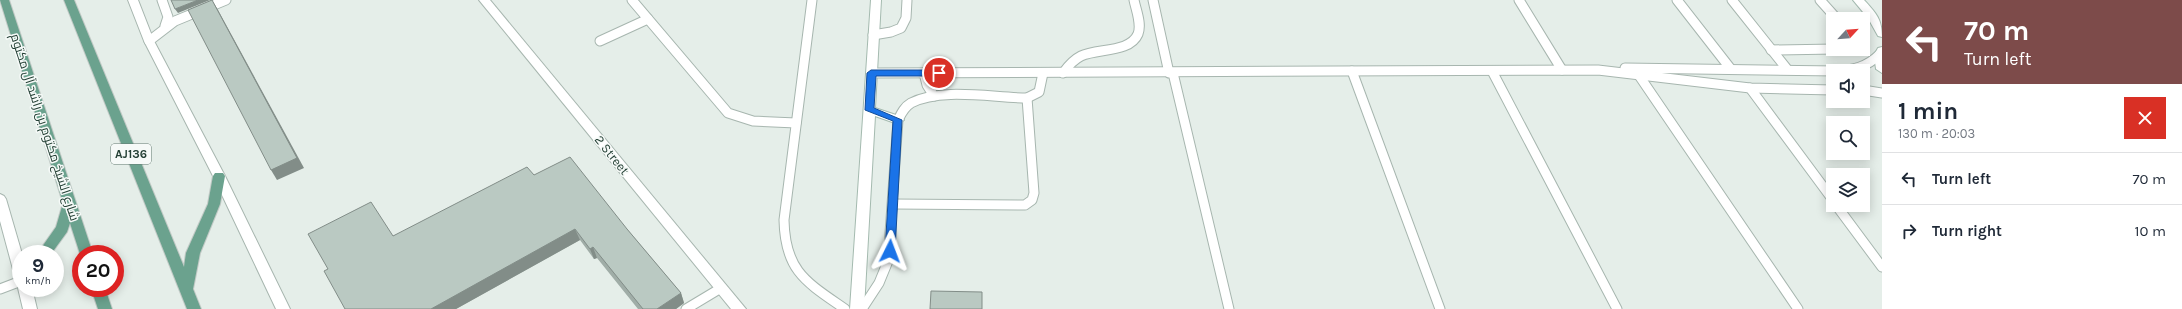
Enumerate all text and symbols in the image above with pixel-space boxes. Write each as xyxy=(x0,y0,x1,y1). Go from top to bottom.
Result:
north arrow xyxy=(1826,12,1870,56)
map controls xyxy=(1826,12,1870,212)
text: 70 m xyxy=(1964,14,2029,47)
icon: left xyxy=(1898,16,1950,68)
street label: شارع الشيخ مكتوم بن راشد آل مكتوم xyxy=(6,31,82,223)
text: Turn left xyxy=(1964,48,2032,70)
pin xyxy=(922,56,956,90)
icon: arrive xyxy=(928,62,950,84)
button: sound xyxy=(1826,64,1870,108)
text: 1 min xyxy=(1898,97,1958,125)
button: close xyxy=(2124,97,2166,139)
button: search xyxy=(1826,116,1870,160)
text: 130 m · 20:03 xyxy=(1898,126,1975,141)
street label: 2 Street xyxy=(592,132,632,178)
road number: AJ136 xyxy=(111,144,151,164)
button: layers xyxy=(1826,168,1870,212)
icon: left xyxy=(1898,168,1920,190)
text: Turn left xyxy=(1932,170,1991,188)
text: 70 m xyxy=(2132,170,2166,188)
icon: right xyxy=(1898,220,1920,242)
text: Turn right xyxy=(1932,222,2002,240)
text: 10 m xyxy=(2135,222,2166,240)
position arrow xyxy=(869,230,911,272)
speed limit sign: 20 xyxy=(72,245,124,297)
text: 9 xyxy=(32,254,44,277)
text: km/h xyxy=(25,275,51,287)

